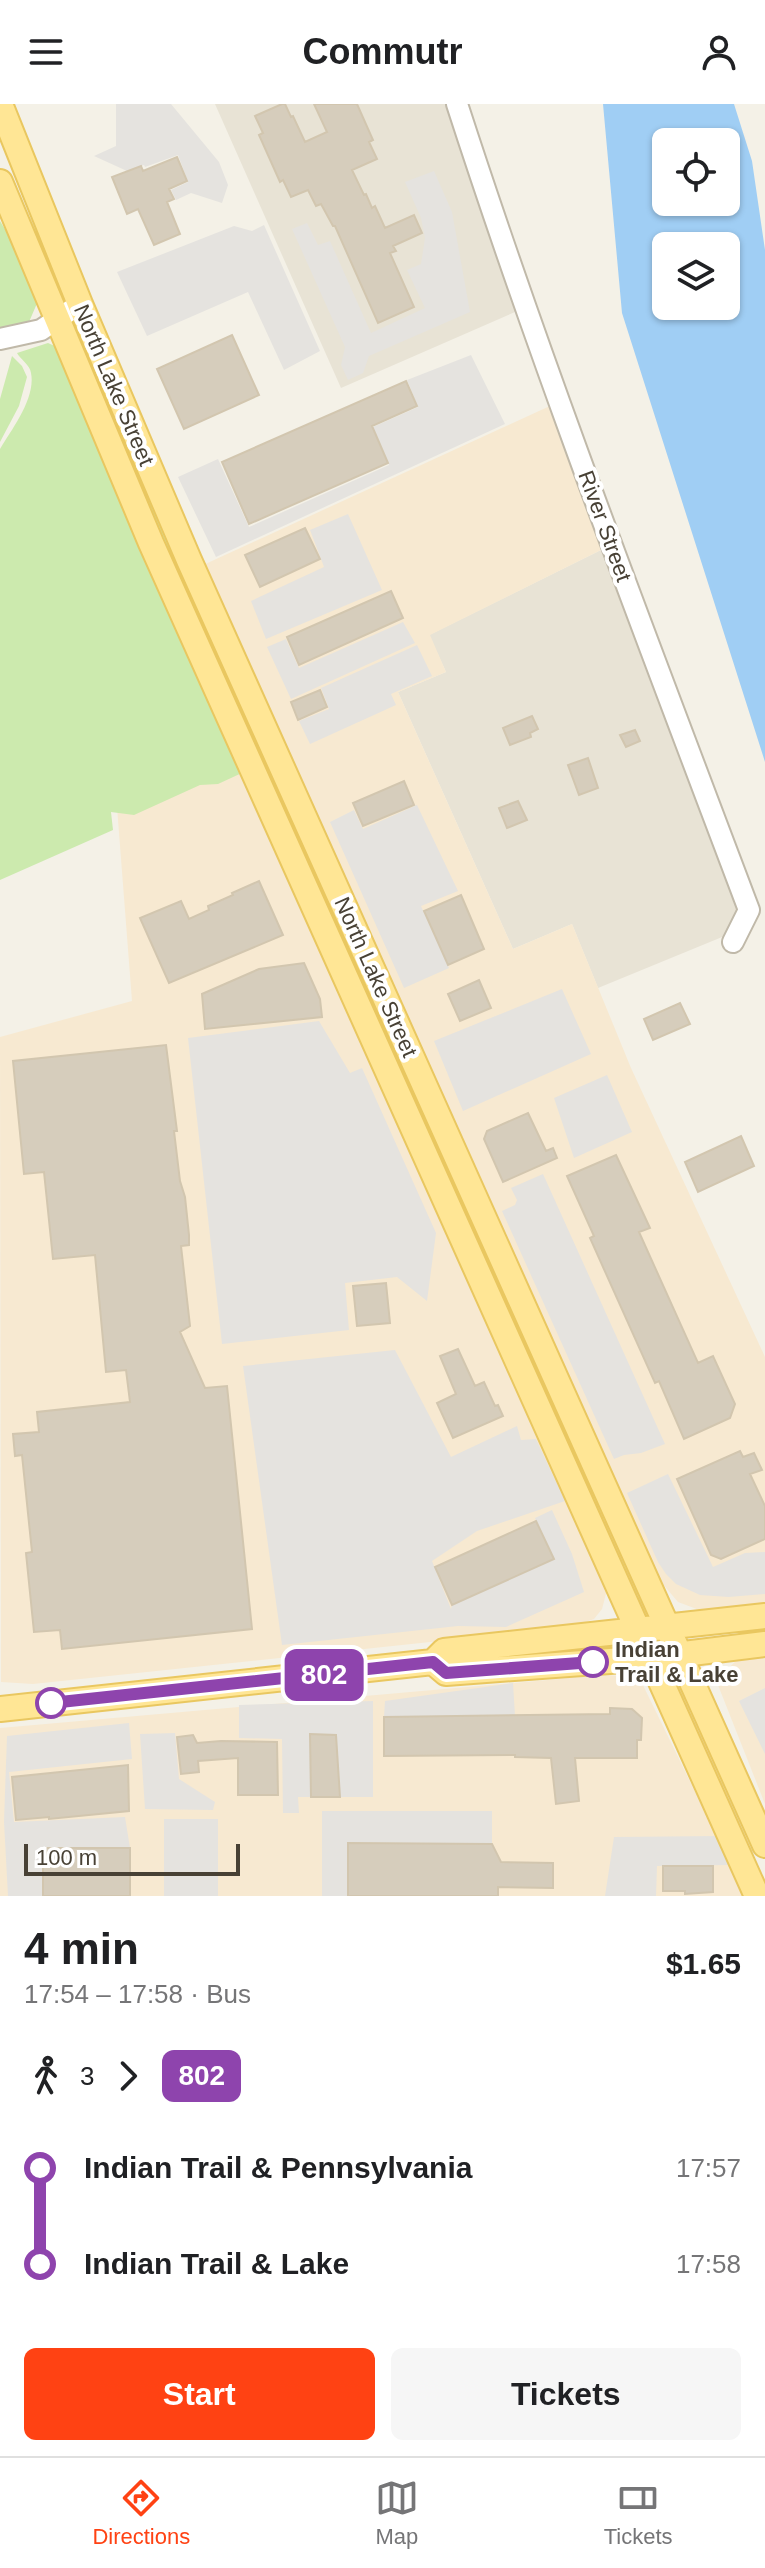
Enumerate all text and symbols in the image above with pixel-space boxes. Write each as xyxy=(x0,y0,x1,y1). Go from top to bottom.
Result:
icon: menu xyxy=(24,30,68,74)
icon: person xyxy=(697,30,741,74)
text: Commutr xyxy=(303,31,463,72)
map controls xyxy=(652,128,740,320)
button: locate xyxy=(652,128,740,216)
button: layers xyxy=(652,232,740,320)
street label: North Lake Street xyxy=(69,301,159,469)
street label: River Street xyxy=(573,467,637,585)
street label: North Lake Street xyxy=(330,893,422,1061)
place label: Indian Trail & Lake xyxy=(615,1637,739,1687)
marker: Indian Trail & Lake xyxy=(578,1647,608,1677)
line badge: 802 xyxy=(278,1649,370,1701)
text: 802 xyxy=(301,1659,347,1690)
unlabelled marker xyxy=(36,1688,66,1718)
scale bar xyxy=(24,1840,240,1876)
text: 100 m xyxy=(36,1845,97,1870)
text: 4 min xyxy=(24,1924,139,1973)
text: $1.65 xyxy=(666,1947,741,1980)
text: 17:54 – 17:58 · Bus xyxy=(24,1979,251,2009)
icon: walk xyxy=(24,2054,68,2098)
icon: forward xyxy=(106,2054,150,2098)
text: 802 xyxy=(178,2060,225,2091)
text: 3 xyxy=(80,2061,94,2091)
text: Indian Trail & Pennsylvania xyxy=(84,2151,472,2184)
text: 17:57 xyxy=(676,2153,741,2183)
text: Indian Trail & Lake xyxy=(84,2247,349,2280)
text: 17:58 xyxy=(676,2249,741,2279)
button: Start xyxy=(24,2348,375,2440)
button: Tickets xyxy=(391,2348,741,2440)
tab: Directions xyxy=(92,2476,190,2550)
tab: Map xyxy=(375,2476,419,2550)
tab: Tickets xyxy=(604,2476,673,2550)

